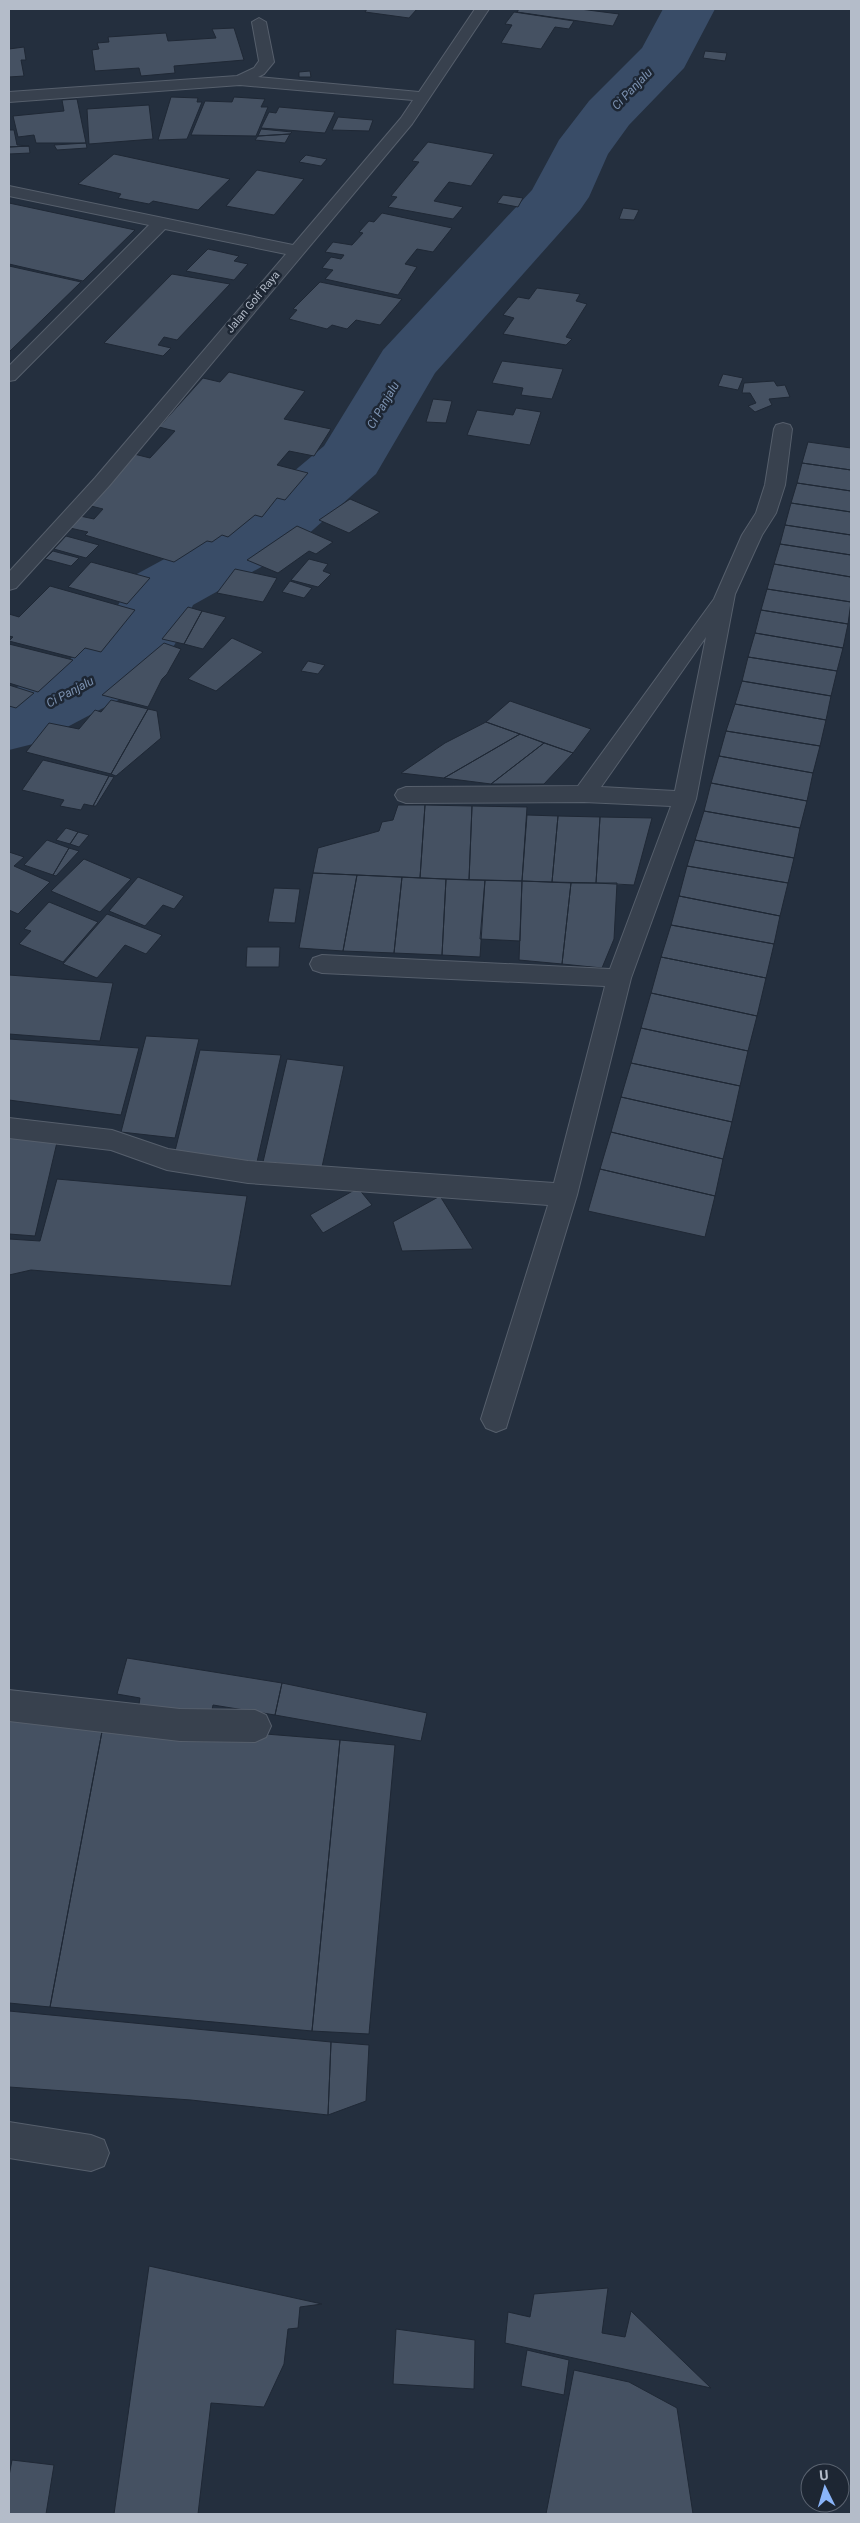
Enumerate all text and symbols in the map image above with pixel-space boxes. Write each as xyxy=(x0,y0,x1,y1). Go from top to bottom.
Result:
water label: Ci Panjalu xyxy=(609,65,655,112)
street label: Jalan Golf Raya xyxy=(223,269,283,335)
water label: Ci Panjalu xyxy=(364,379,402,431)
water label: Ci Panjalu xyxy=(44,673,97,710)
north arrow xyxy=(800,2463,850,2513)
text: U xyxy=(819,2467,829,2483)

